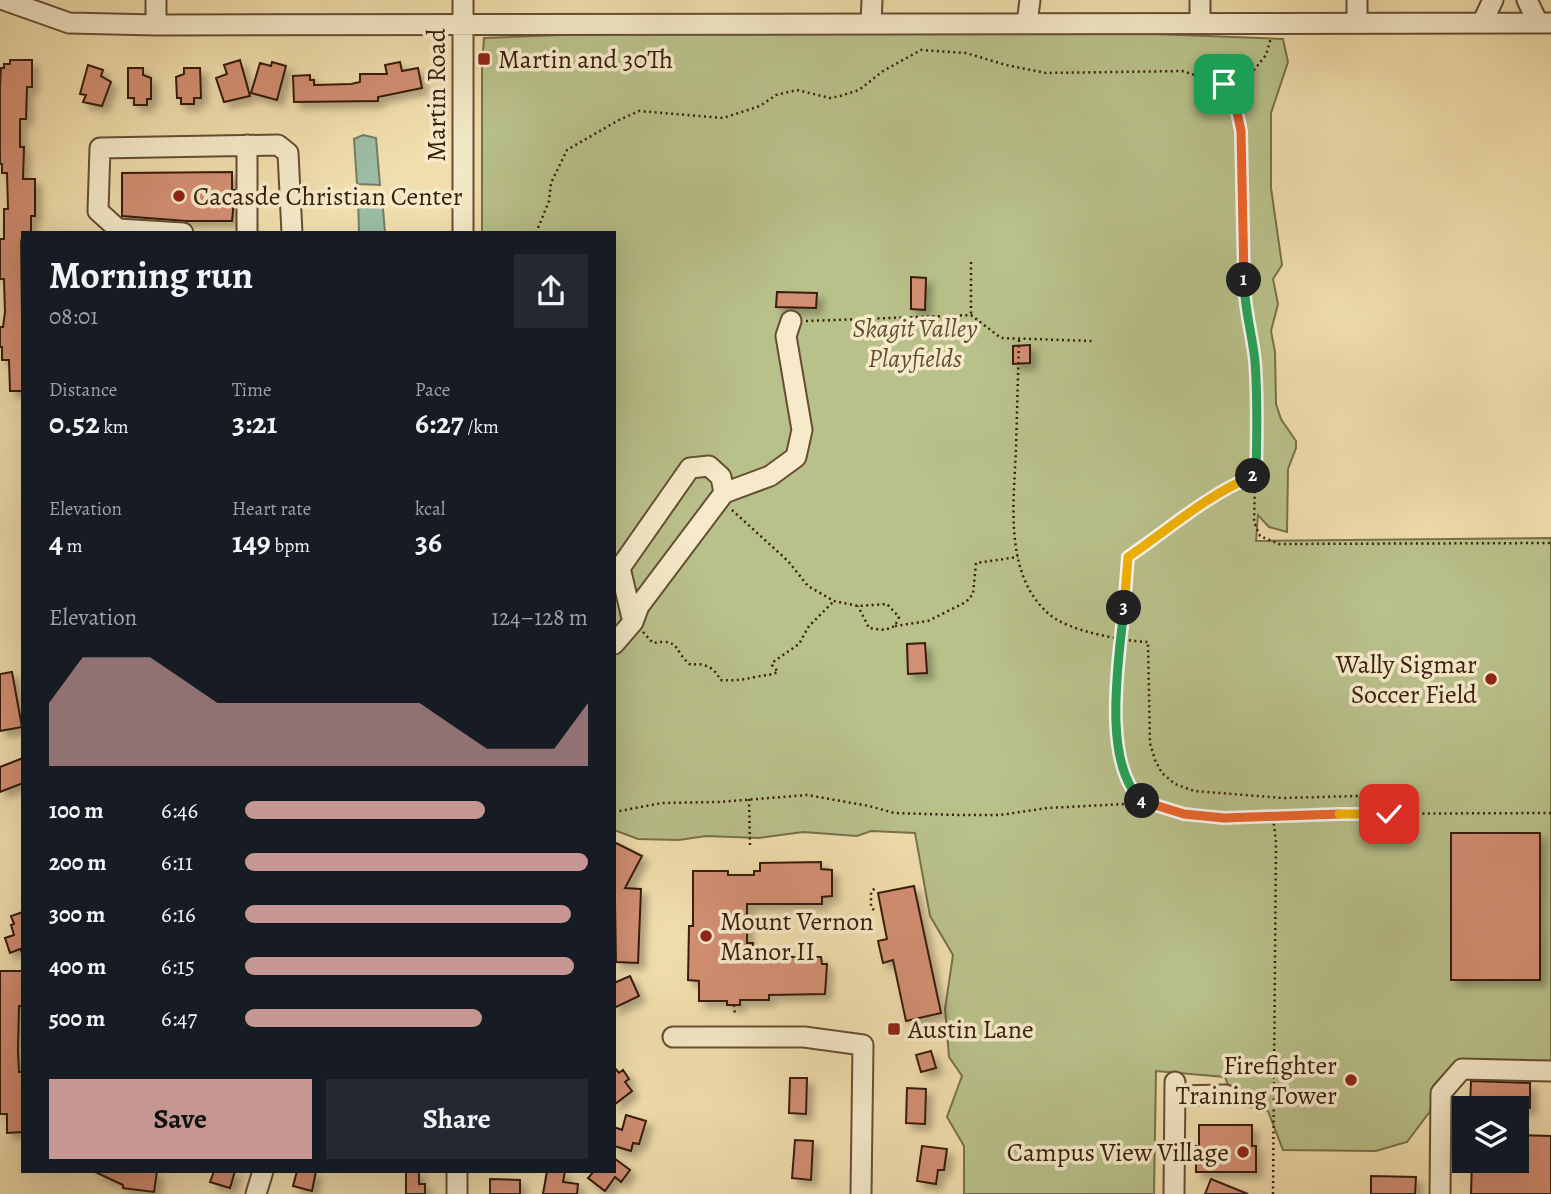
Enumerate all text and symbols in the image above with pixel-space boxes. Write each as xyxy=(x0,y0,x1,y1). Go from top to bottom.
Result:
street label: Martin Road xyxy=(419,28,454,162)
place label: Martin and 30Th xyxy=(498,42,673,77)
marker: Martin and 30Th xyxy=(476,51,492,67)
pin xyxy=(1194,54,1254,114)
icon: arrive xyxy=(1205,65,1243,103)
place label: Cacasde Christian Center xyxy=(193,179,463,214)
marker: Cacasde Christian Center xyxy=(171,188,187,204)
text: Morning run xyxy=(49,249,253,301)
button: share xyxy=(514,254,588,328)
pin: 1 xyxy=(1226,262,1262,298)
text: 1 xyxy=(1240,266,1247,292)
text: 08:01 xyxy=(49,301,98,332)
park label: Skagit Valley Playfields xyxy=(852,311,978,376)
text: Distance xyxy=(49,377,117,403)
text: Time xyxy=(232,377,271,403)
text: Pace xyxy=(415,377,450,403)
text: 0.52 xyxy=(49,403,100,443)
text: 3:21 xyxy=(232,403,277,443)
text: 6:27 xyxy=(415,403,463,443)
text: km xyxy=(100,414,129,440)
text: /km xyxy=(463,414,499,440)
pin: 2 xyxy=(1236,458,1270,494)
text: 2 xyxy=(1248,462,1257,488)
text: Elevation xyxy=(49,496,122,522)
text: Heart rate xyxy=(232,496,311,522)
text: kcal xyxy=(415,496,445,522)
text: 4 xyxy=(49,522,63,562)
text: 149 xyxy=(232,522,271,562)
text: 36 xyxy=(415,522,442,562)
text: m xyxy=(63,533,83,559)
text: bpm xyxy=(271,533,310,559)
pin: 3 xyxy=(1106,590,1142,626)
text: 3 xyxy=(1119,594,1128,620)
text: Elevation xyxy=(49,602,137,633)
text: 124–128 m xyxy=(491,602,588,633)
place label: Wally Sigmar Soccer Field xyxy=(1335,647,1477,712)
marker: Wally Sigmar Soccer Field xyxy=(1483,671,1499,687)
pin: 4 xyxy=(1124,784,1160,818)
pin xyxy=(1359,784,1419,844)
text: 4 xyxy=(1137,787,1146,813)
text: 100 m xyxy=(49,795,104,826)
text: 6:46 xyxy=(161,795,198,826)
icon: check xyxy=(1370,795,1408,833)
text: 200 m xyxy=(49,847,107,878)
text: 6:11 xyxy=(161,847,193,878)
text: 300 m xyxy=(49,899,105,930)
text: 6:16 xyxy=(161,899,196,930)
place label: Mount Vernon Manor II xyxy=(720,904,873,969)
marker: Mount Vernon Manor II xyxy=(698,928,714,944)
text: 400 m xyxy=(49,951,106,982)
text: 6:15 xyxy=(161,951,195,982)
text: 500 m xyxy=(49,1003,105,1034)
text: 6:47 xyxy=(161,1003,197,1034)
place label: Austin Lane xyxy=(907,1012,1034,1047)
marker: Austin Lane xyxy=(886,1021,902,1037)
place label: Firefighter Training Tower xyxy=(1176,1048,1337,1113)
marker: Firefighter Training Tower xyxy=(1343,1072,1359,1088)
button: Save xyxy=(49,1079,312,1159)
button: Share xyxy=(326,1079,588,1159)
map controls xyxy=(1452,1096,1529,1173)
button: layers xyxy=(1452,1096,1529,1173)
place label: Campus View Village xyxy=(1007,1135,1229,1170)
marker: Campus View Village xyxy=(1235,1144,1251,1160)

